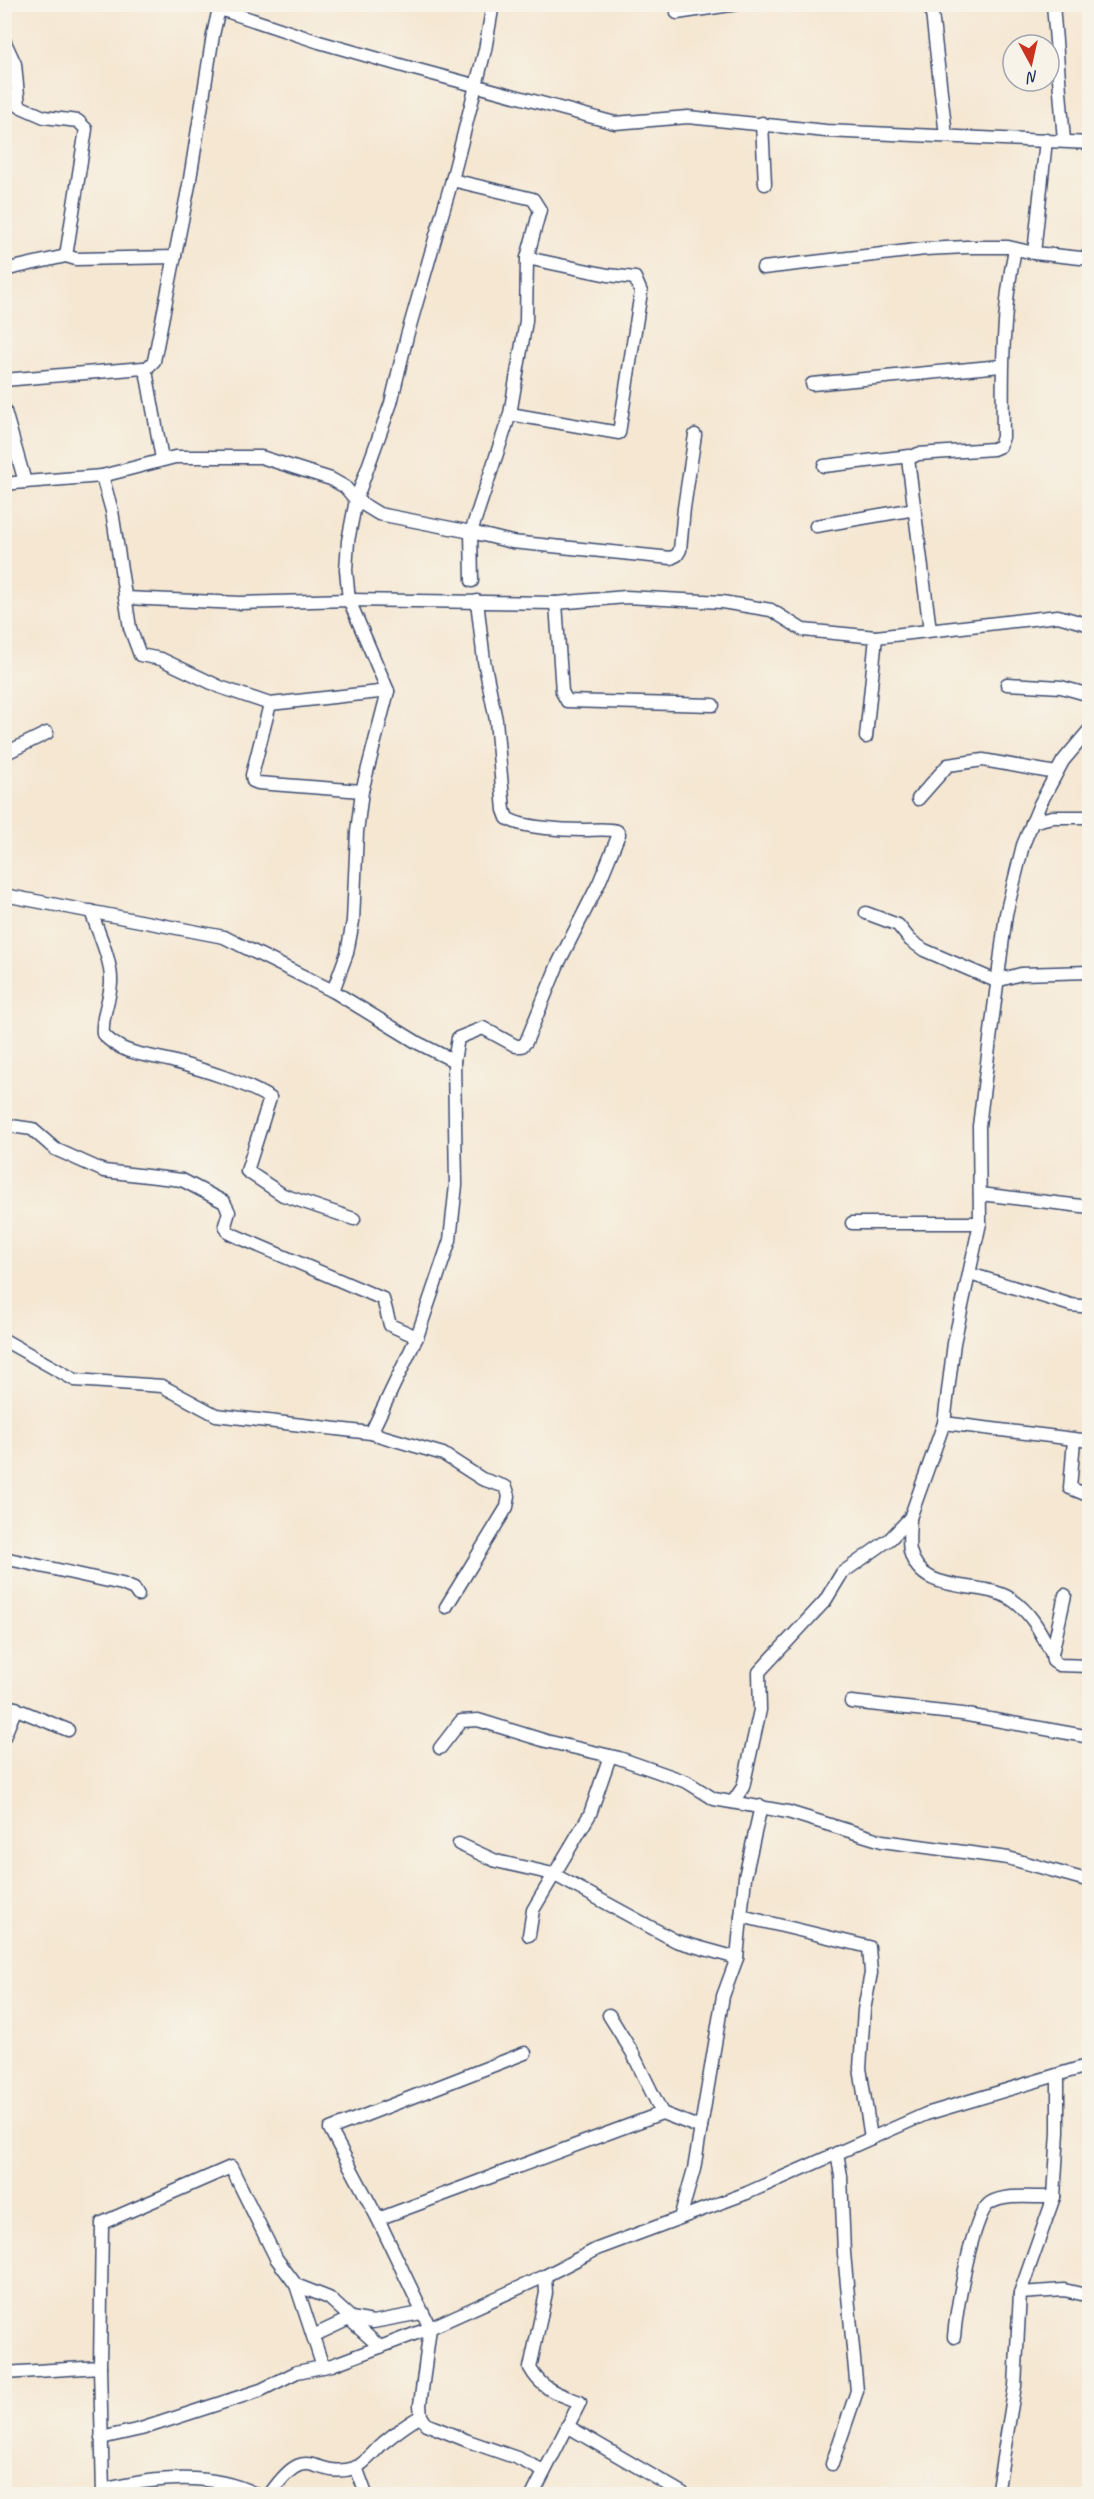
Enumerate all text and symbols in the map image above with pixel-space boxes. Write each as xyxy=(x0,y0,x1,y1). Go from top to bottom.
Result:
north arrow xyxy=(1001,33,1061,93)
text: N xyxy=(1024,66,1039,88)

